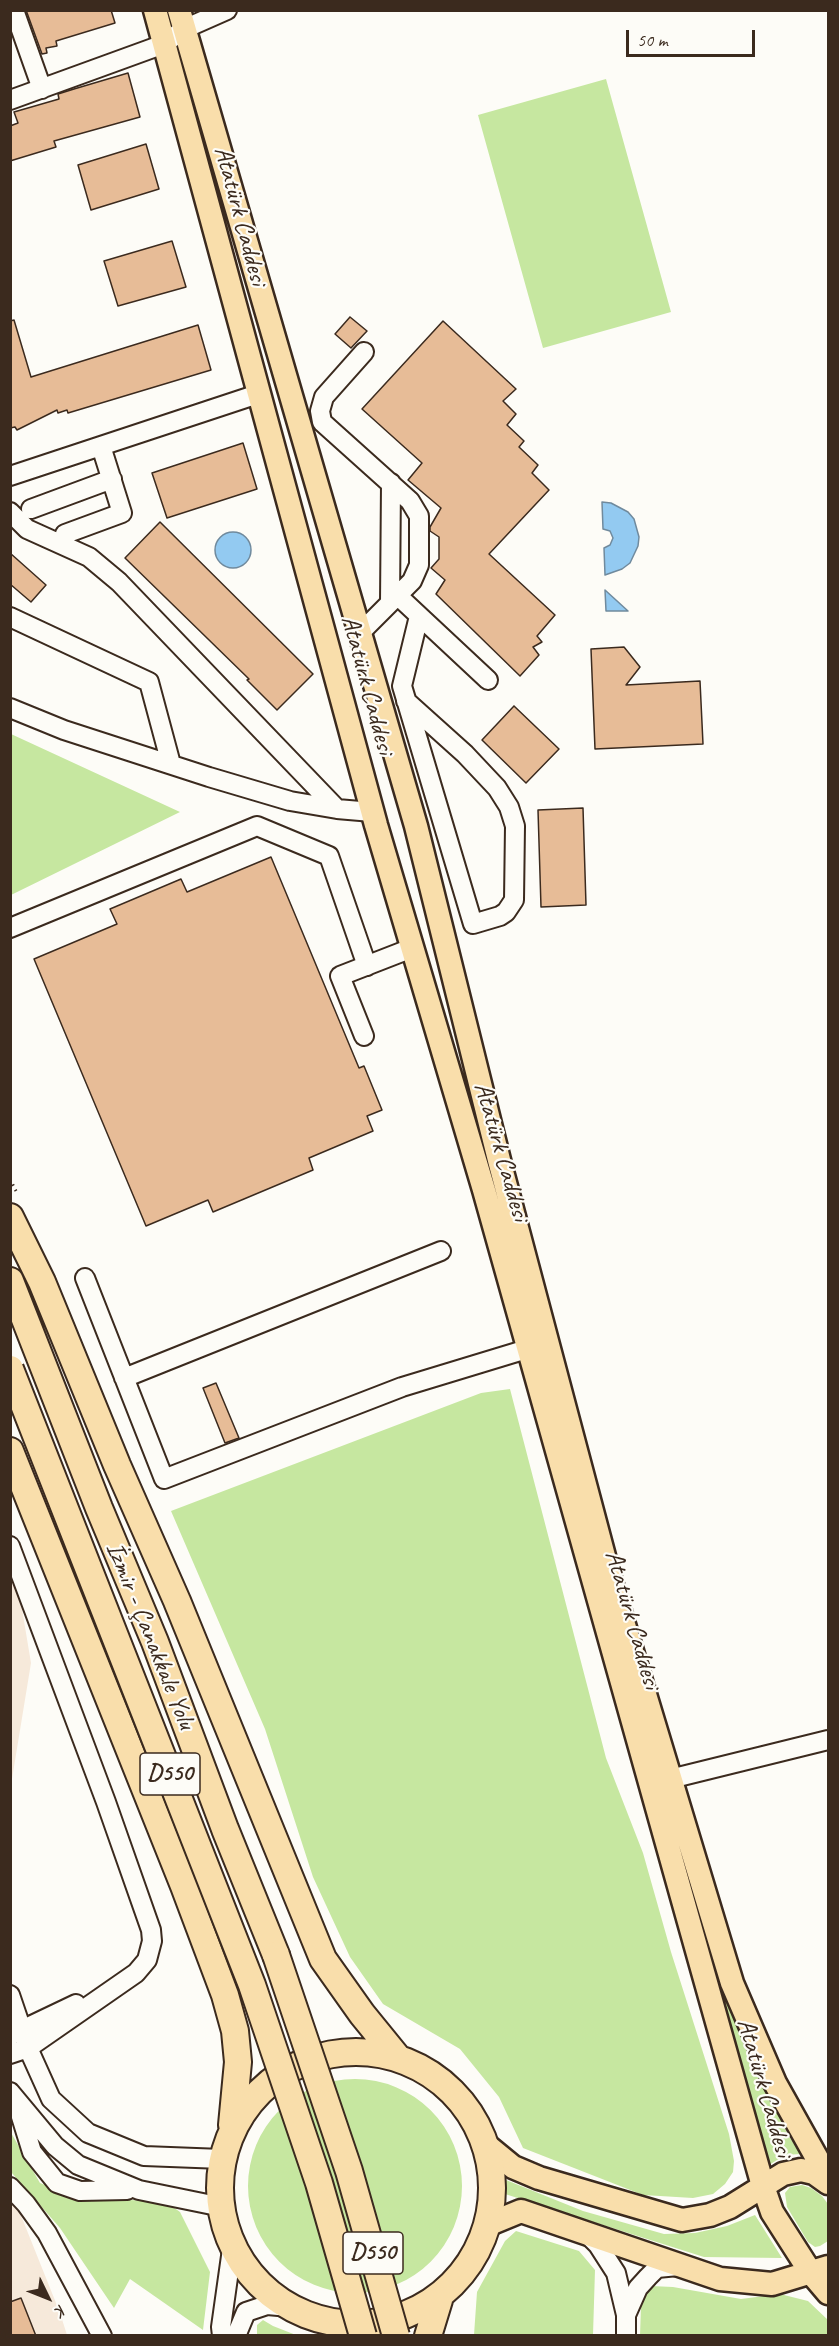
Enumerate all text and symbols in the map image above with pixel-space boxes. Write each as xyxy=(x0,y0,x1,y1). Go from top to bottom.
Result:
scale bar xyxy=(629,18,758,56)
text: 50 m xyxy=(637,29,668,51)
street label: Atatürk Caddesi xyxy=(206,143,274,289)
street label: Atatürk Caddesi xyxy=(333,612,401,758)
street label: Atatürk Caddesi xyxy=(466,1079,536,1225)
street label: İzmir - Çanakkale Yolu xyxy=(98,1538,202,1734)
street label: Atatürk Caddesi xyxy=(597,1547,667,1693)
road number: D550 xyxy=(140,1753,200,1795)
street label: Atatürk Caddesi xyxy=(729,2015,799,2161)
road number: D550 xyxy=(343,2232,403,2274)
north arrow xyxy=(18,2268,78,2328)
text: K xyxy=(51,2300,71,2320)

